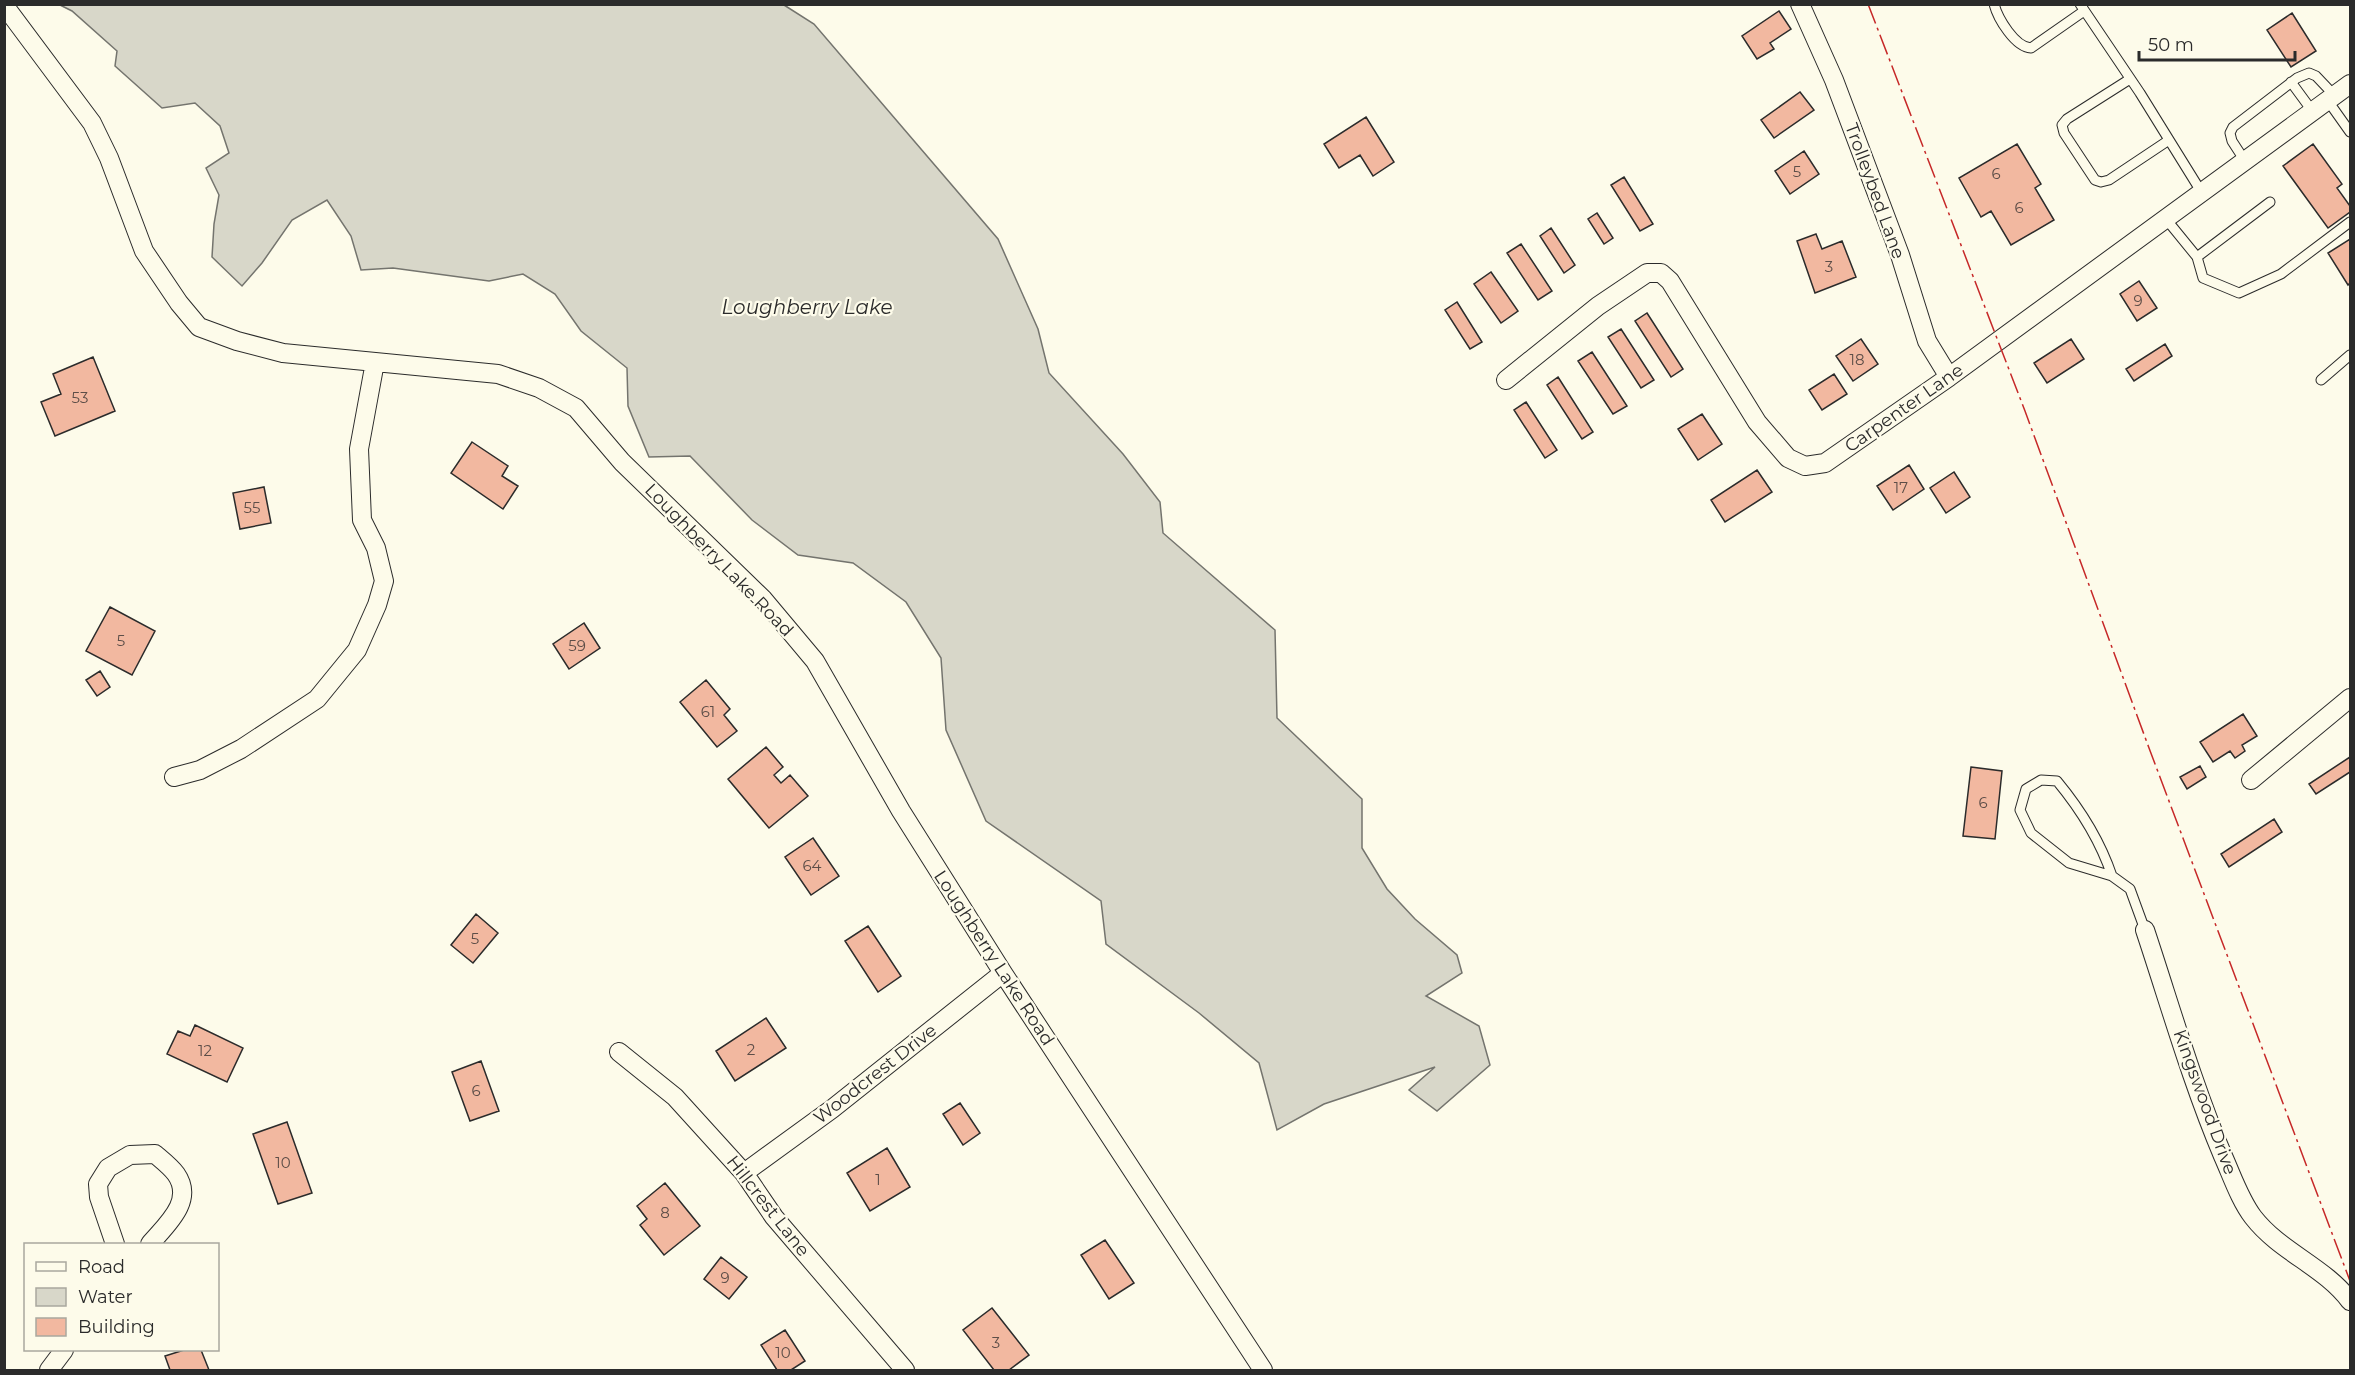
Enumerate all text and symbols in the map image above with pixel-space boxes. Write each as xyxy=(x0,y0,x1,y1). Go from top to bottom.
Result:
scale bar xyxy=(2139,24,2295,62)
text: 50 m xyxy=(2148,34,2194,56)
street label: Trolleybed Lane xyxy=(1840,120,1910,262)
house number: 5 xyxy=(1793,162,1801,181)
house number: 6 xyxy=(1991,164,2001,183)
house number: 6 xyxy=(2014,198,2024,217)
house number: 3 xyxy=(1825,257,1833,276)
house number: 9 xyxy=(2133,291,2143,310)
water label: Loughberry Lake xyxy=(721,295,893,319)
house number: 18 xyxy=(1850,350,1865,369)
street label: Carpenter Lane xyxy=(1841,359,1968,457)
house number: 53 xyxy=(72,388,88,407)
house number: 17 xyxy=(1894,478,1908,497)
street label: Loughberry Lake Road xyxy=(640,479,798,641)
house number: 55 xyxy=(244,498,260,517)
house number: 5 xyxy=(117,631,125,650)
house number: 59 xyxy=(568,636,586,655)
house number: 61 xyxy=(701,702,715,721)
house number: 6 xyxy=(1978,793,1988,812)
house number: 64 xyxy=(802,856,822,875)
street label: Loughberry Lake Road xyxy=(929,866,1059,1050)
house number: 5 xyxy=(471,929,479,948)
street label: Woodcrest Drive xyxy=(809,1019,941,1129)
street label: Kingswood Drive xyxy=(2169,1026,2242,1178)
house number: 2 xyxy=(747,1040,755,1059)
house number: 12 xyxy=(198,1041,212,1060)
house number: 6 xyxy=(471,1081,481,1100)
street label: Hillcrest Lane xyxy=(722,1151,814,1261)
house number: 10 xyxy=(275,1153,291,1172)
house number: 1 xyxy=(875,1170,881,1189)
house number: 8 xyxy=(660,1203,670,1222)
legend xyxy=(24,1243,219,1351)
text: Road xyxy=(78,1256,125,1278)
house number: 9 xyxy=(720,1268,730,1287)
text: Water xyxy=(78,1286,133,1308)
text: Building xyxy=(78,1316,155,1338)
house number: 3 xyxy=(992,1333,1000,1352)
house number: 10 xyxy=(775,1343,791,1362)

